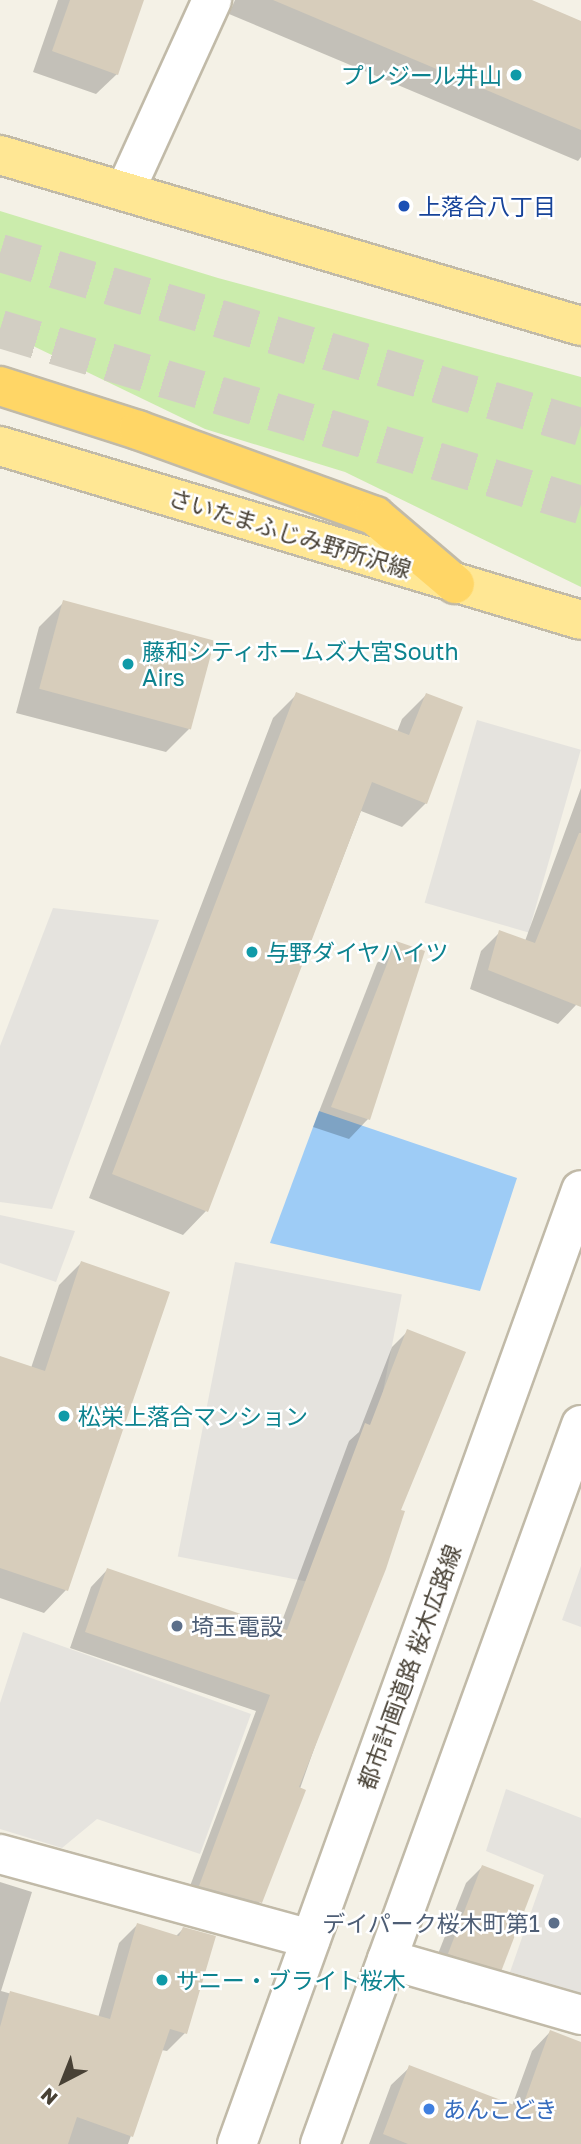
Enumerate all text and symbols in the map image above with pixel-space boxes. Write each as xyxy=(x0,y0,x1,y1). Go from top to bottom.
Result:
place label: プレジール井山 xyxy=(341,61,502,89)
marker: プレジール井山 xyxy=(508,67,524,83)
place label: 上落合八丁目 xyxy=(418,192,556,220)
marker: 上落合八丁目 xyxy=(396,198,412,214)
street label: さいたまふじみ野所沢線 xyxy=(165,483,415,583)
place label: 藤和シティホームズ大宮South Airs xyxy=(142,637,461,691)
marker: 藤和シティホームズ大宮South Airs xyxy=(120,656,136,672)
place label: 与野ダイヤハイツ xyxy=(266,938,450,966)
marker: 与野ダイヤハイツ xyxy=(244,944,260,960)
place label: 松栄上落合マンション xyxy=(78,1402,308,1430)
marker: 松栄上落合マンション xyxy=(56,1408,72,1424)
street label: 都市計画道路 桜木広路線 xyxy=(352,1541,466,1793)
place label: 埼玉電設 xyxy=(191,1612,283,1640)
marker: 埼玉電設 xyxy=(169,1618,185,1634)
place label: デイパーク桜木町第1 xyxy=(322,1909,540,1937)
marker: デイパーク桜木町第1 xyxy=(546,1915,562,1931)
place label: サニー・ブライト桜木 xyxy=(176,1966,406,1994)
marker: サニー・ブライト桜木 xyxy=(154,1972,170,1988)
north arrow xyxy=(28,2046,98,2116)
text: N xyxy=(36,2084,62,2110)
place label: あんこどき xyxy=(443,2095,558,2123)
marker: あんこどき xyxy=(421,2101,437,2117)

